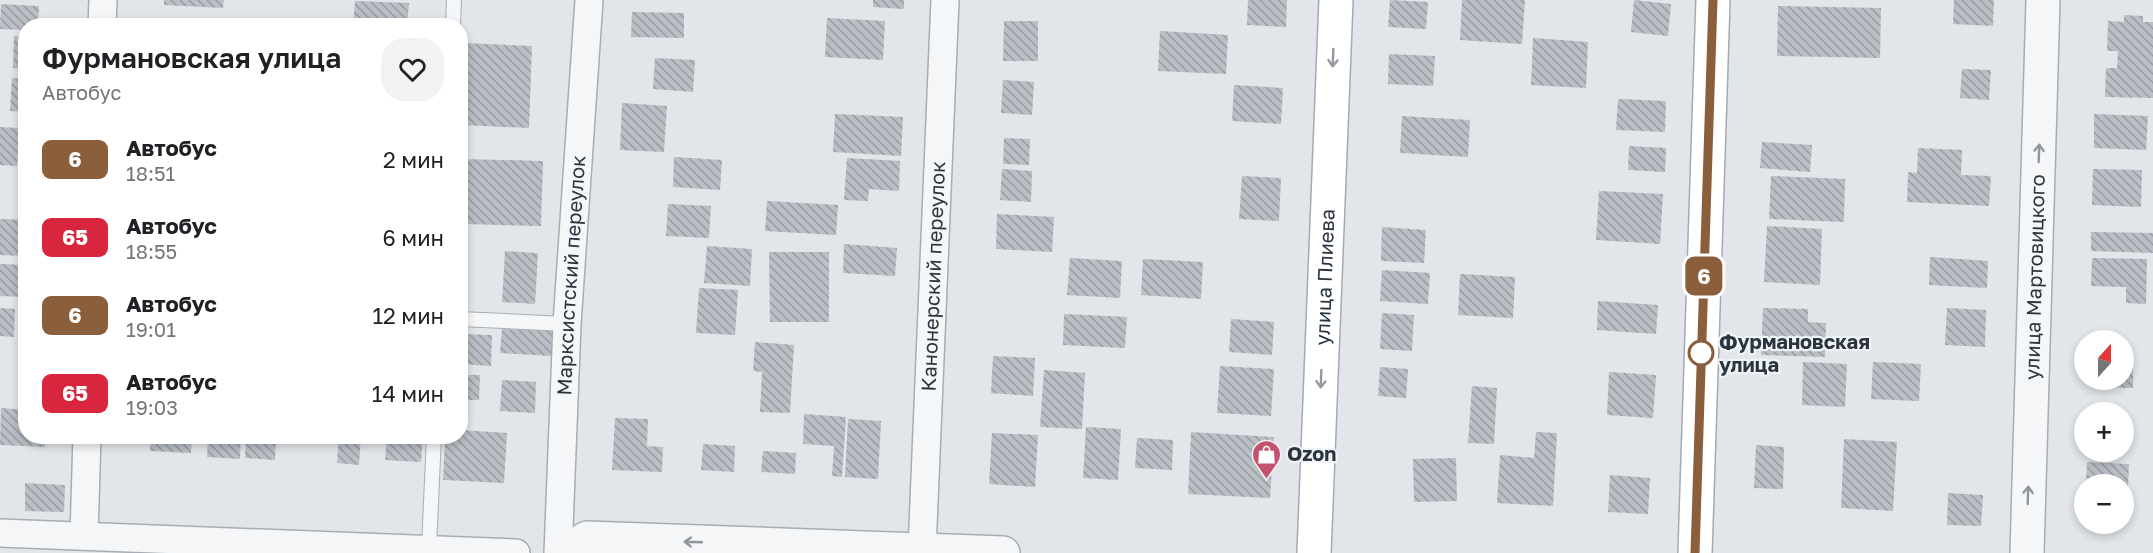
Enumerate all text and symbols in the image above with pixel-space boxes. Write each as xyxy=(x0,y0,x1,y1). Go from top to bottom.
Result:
button: heart xyxy=(381,38,444,101)
text: Фурмановская улица xyxy=(42,41,341,74)
one-way arrow xyxy=(1328,48,1339,68)
text: Автобус xyxy=(42,80,121,104)
text: Автобус xyxy=(126,134,217,161)
one-way arrow xyxy=(2033,143,2044,163)
text: 6 xyxy=(68,146,82,172)
text: 2 мин xyxy=(383,146,444,173)
street label: Марксистский переулок xyxy=(551,154,589,396)
text: 18:51 xyxy=(126,161,175,185)
street label: Канонерский переулок xyxy=(916,161,949,392)
street label: улица Мартовицкого xyxy=(2019,174,2049,380)
street label: улица Плиева xyxy=(1309,208,1339,346)
text: Автобус xyxy=(126,212,217,239)
text: 65 xyxy=(62,224,88,250)
text: 6 мин xyxy=(383,224,444,251)
text: 18:55 xyxy=(126,239,177,263)
line badge: 6 xyxy=(1684,256,1724,296)
text: 6 xyxy=(1697,263,1711,289)
text: Автобус xyxy=(126,290,217,317)
text: 6 xyxy=(68,302,82,328)
text: 12 мин xyxy=(372,302,444,329)
text: 19:01 xyxy=(126,317,176,341)
place label: Фурмановская улица xyxy=(1719,329,1870,376)
north arrow xyxy=(2074,330,2134,390)
map controls xyxy=(2074,330,2134,534)
marker: Фурмановская улица xyxy=(1688,340,1714,366)
text: Автобус xyxy=(126,368,217,395)
one-way arrow xyxy=(1315,369,1326,389)
text: 65 xyxy=(62,380,88,406)
text: 14 мин xyxy=(372,380,444,407)
text: 19:03 xyxy=(126,395,178,419)
button: + xyxy=(2074,402,2134,462)
shop icon: Ozon xyxy=(1250,438,1282,480)
place label: Ozon xyxy=(1287,441,1336,465)
button: − xyxy=(2074,474,2134,534)
one-way arrow xyxy=(2023,485,2034,505)
one-way arrow xyxy=(684,536,704,547)

